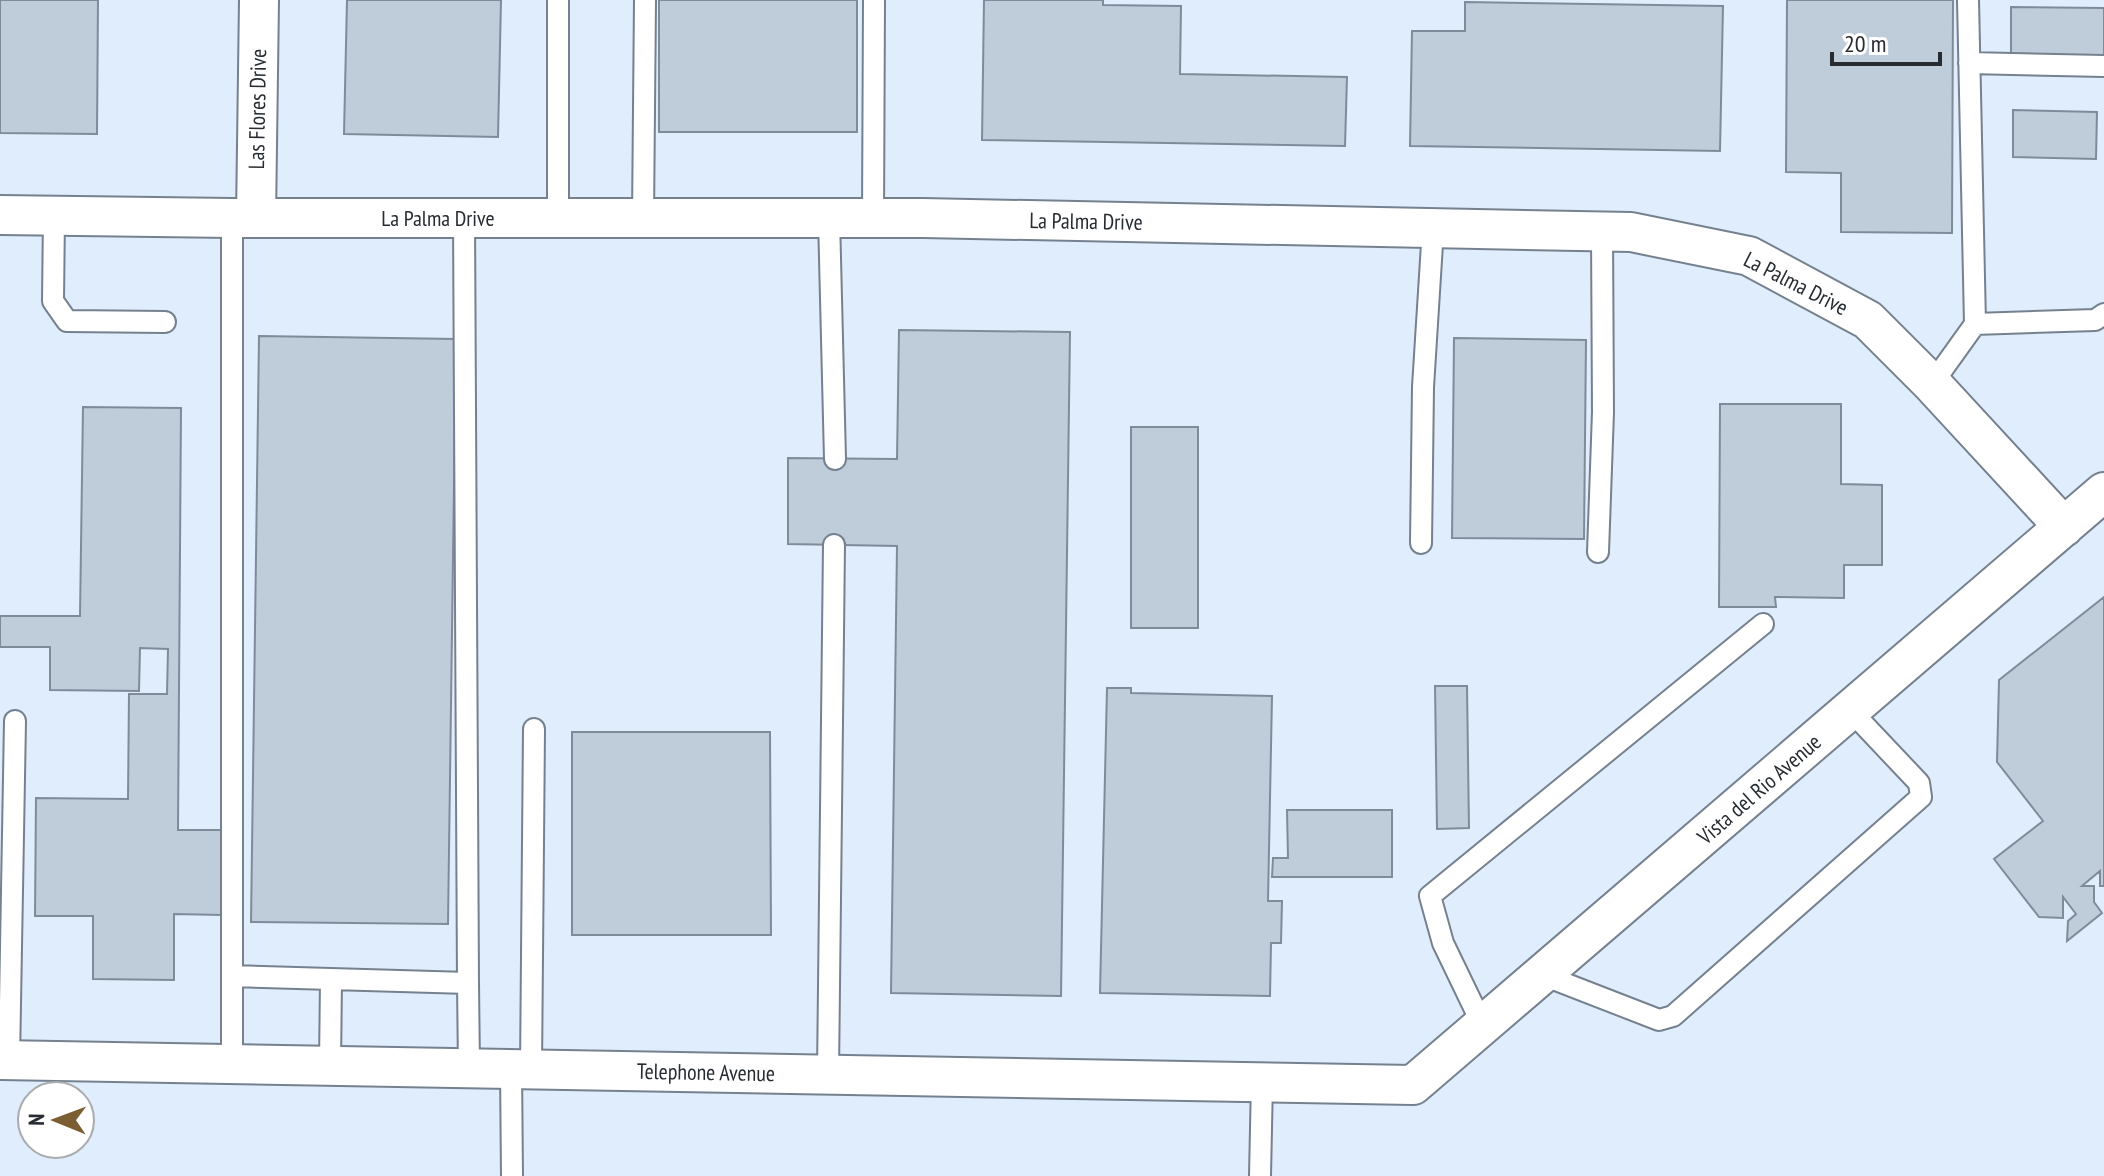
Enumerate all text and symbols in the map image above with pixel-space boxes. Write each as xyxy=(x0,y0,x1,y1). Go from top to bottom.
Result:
scale bar xyxy=(1832,16,1940,66)
text: 20 m xyxy=(1844,28,1886,59)
street label: Las Flores Drive xyxy=(242,48,272,170)
street label: La Palma Drive xyxy=(381,204,495,232)
street label: La Palma Drive xyxy=(1029,206,1143,236)
street label: La Palma Drive xyxy=(1739,245,1853,321)
street label: Vista del Rio Avenue xyxy=(1691,728,1827,851)
street label: Telephone Avenue xyxy=(637,1057,775,1087)
north arrow xyxy=(16,1080,96,1160)
text: N xyxy=(22,1113,50,1126)

